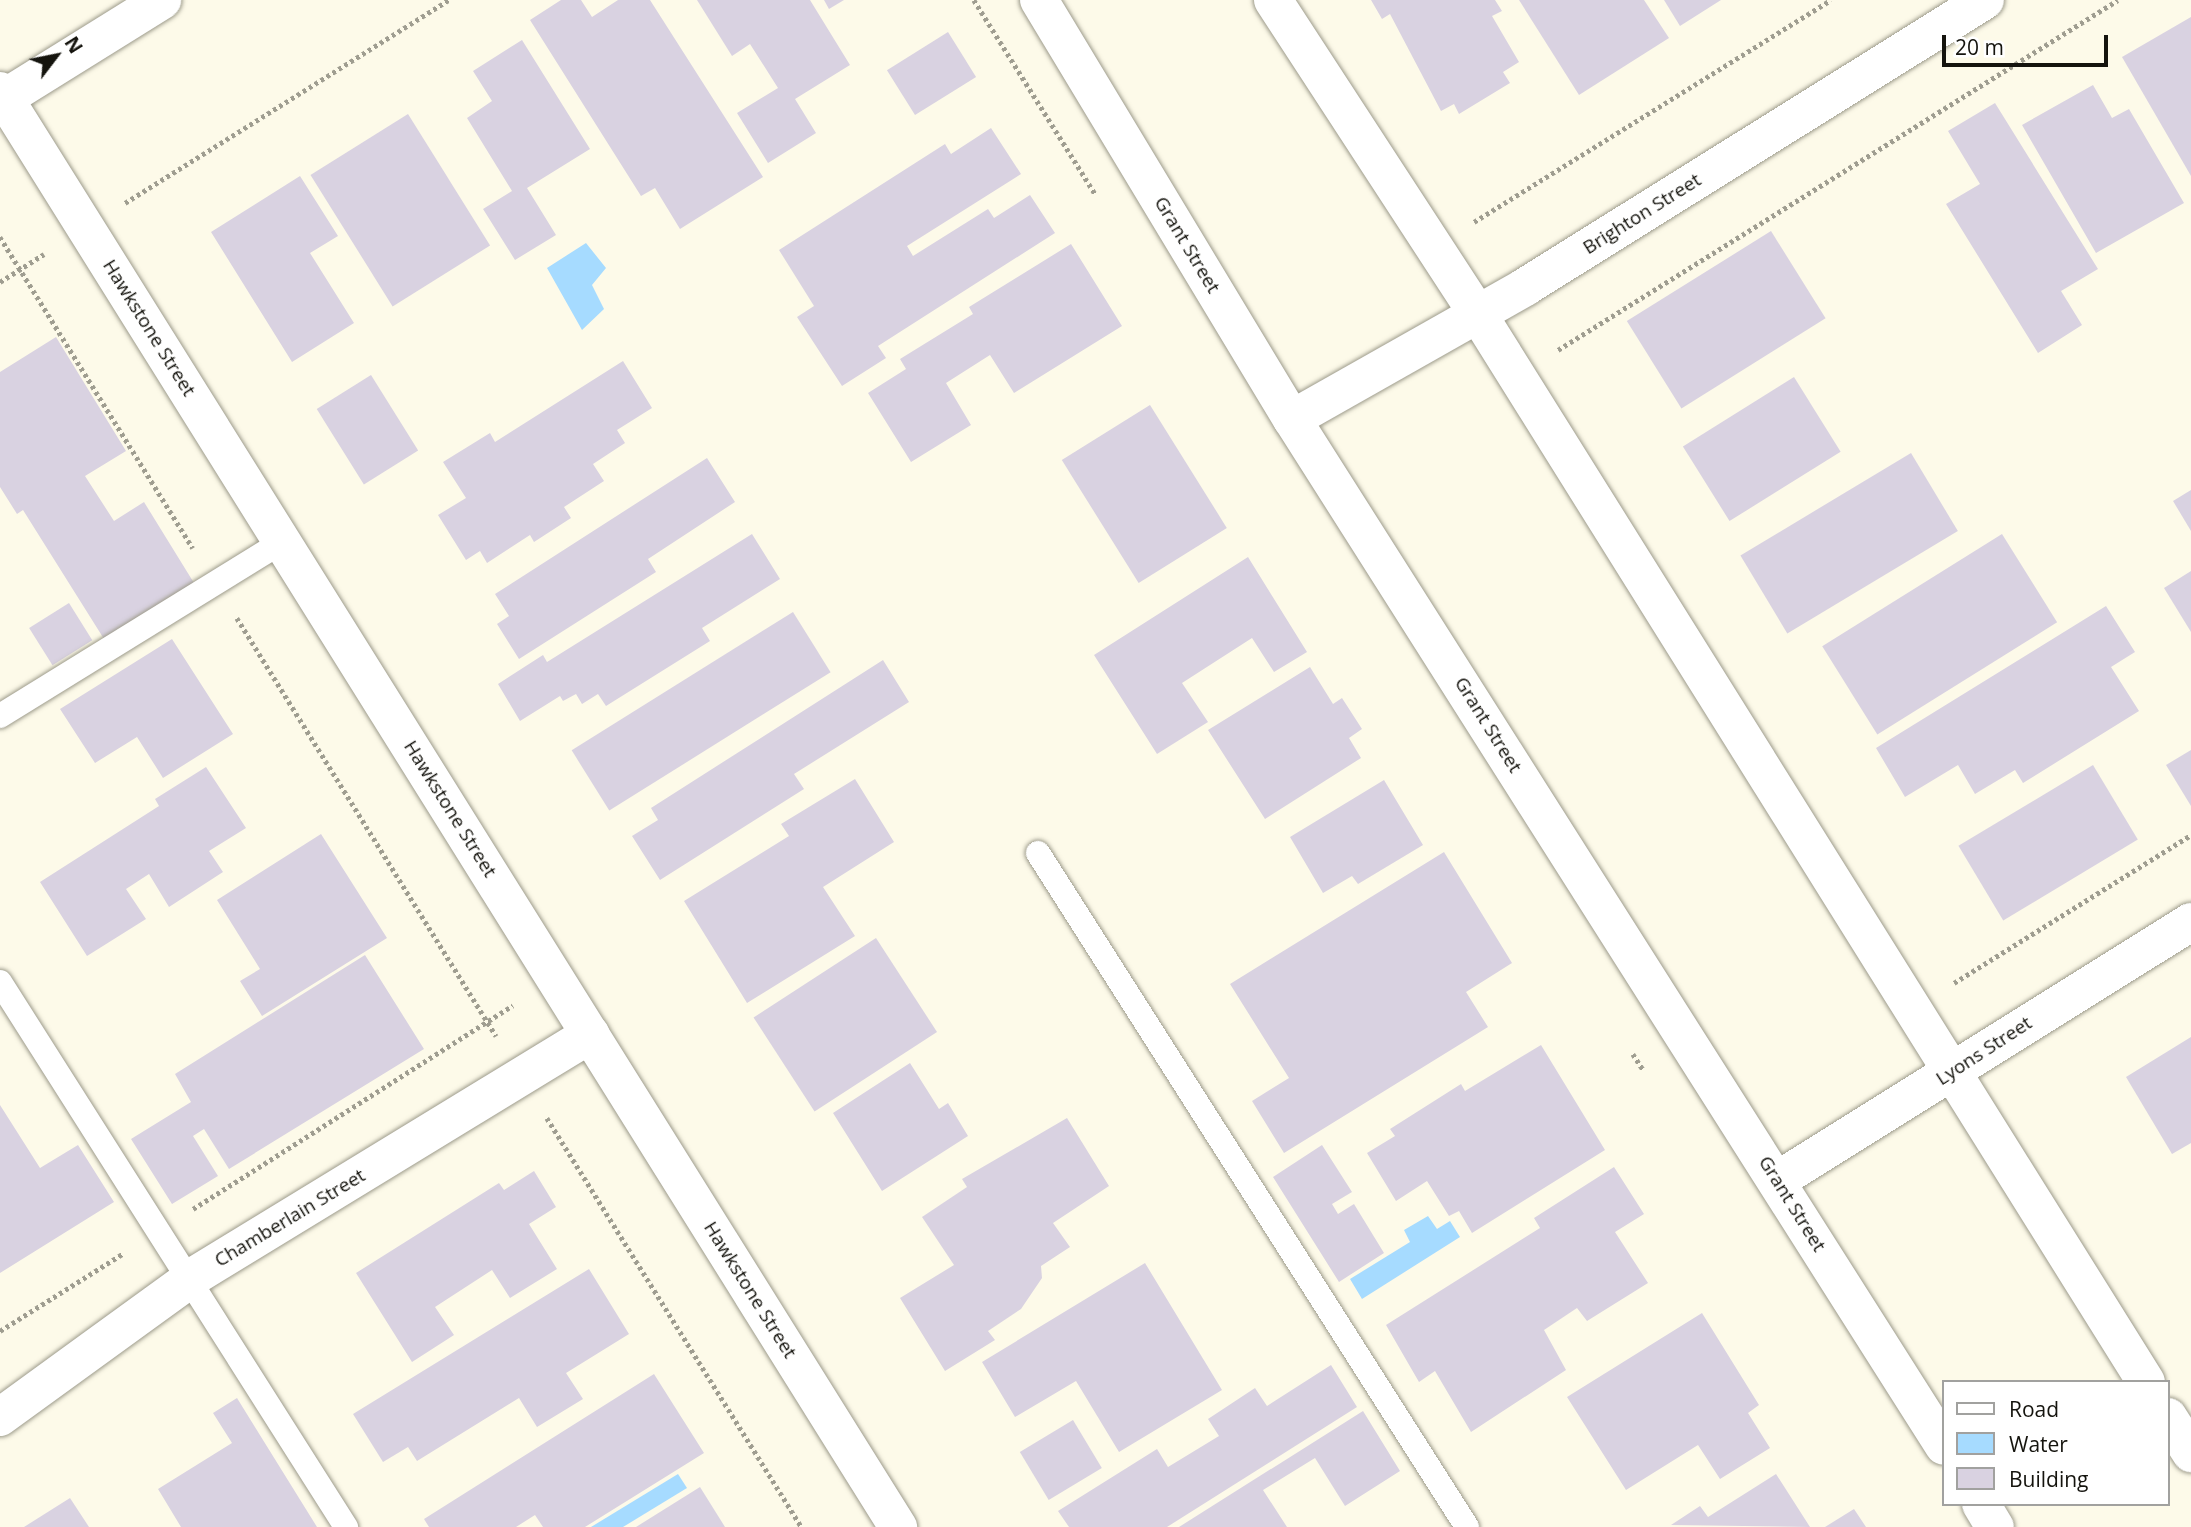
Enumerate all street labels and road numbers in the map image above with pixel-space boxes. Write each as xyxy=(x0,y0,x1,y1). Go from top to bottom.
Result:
street label: Brighton Street xyxy=(1579,169,1705,259)
street label: Grant Street xyxy=(1149,193,1225,297)
street label: Hawkstone Street xyxy=(98,255,200,401)
street label: Grant Street xyxy=(1450,673,1526,777)
street label: Hawkstone Street xyxy=(399,736,501,882)
street label: Lyons Street xyxy=(1932,1012,2036,1090)
street label: Grant Street xyxy=(1754,1152,1830,1256)
street label: Chamberlain Street xyxy=(211,1164,369,1272)
street label: Hawkstone Street xyxy=(699,1217,801,1363)

